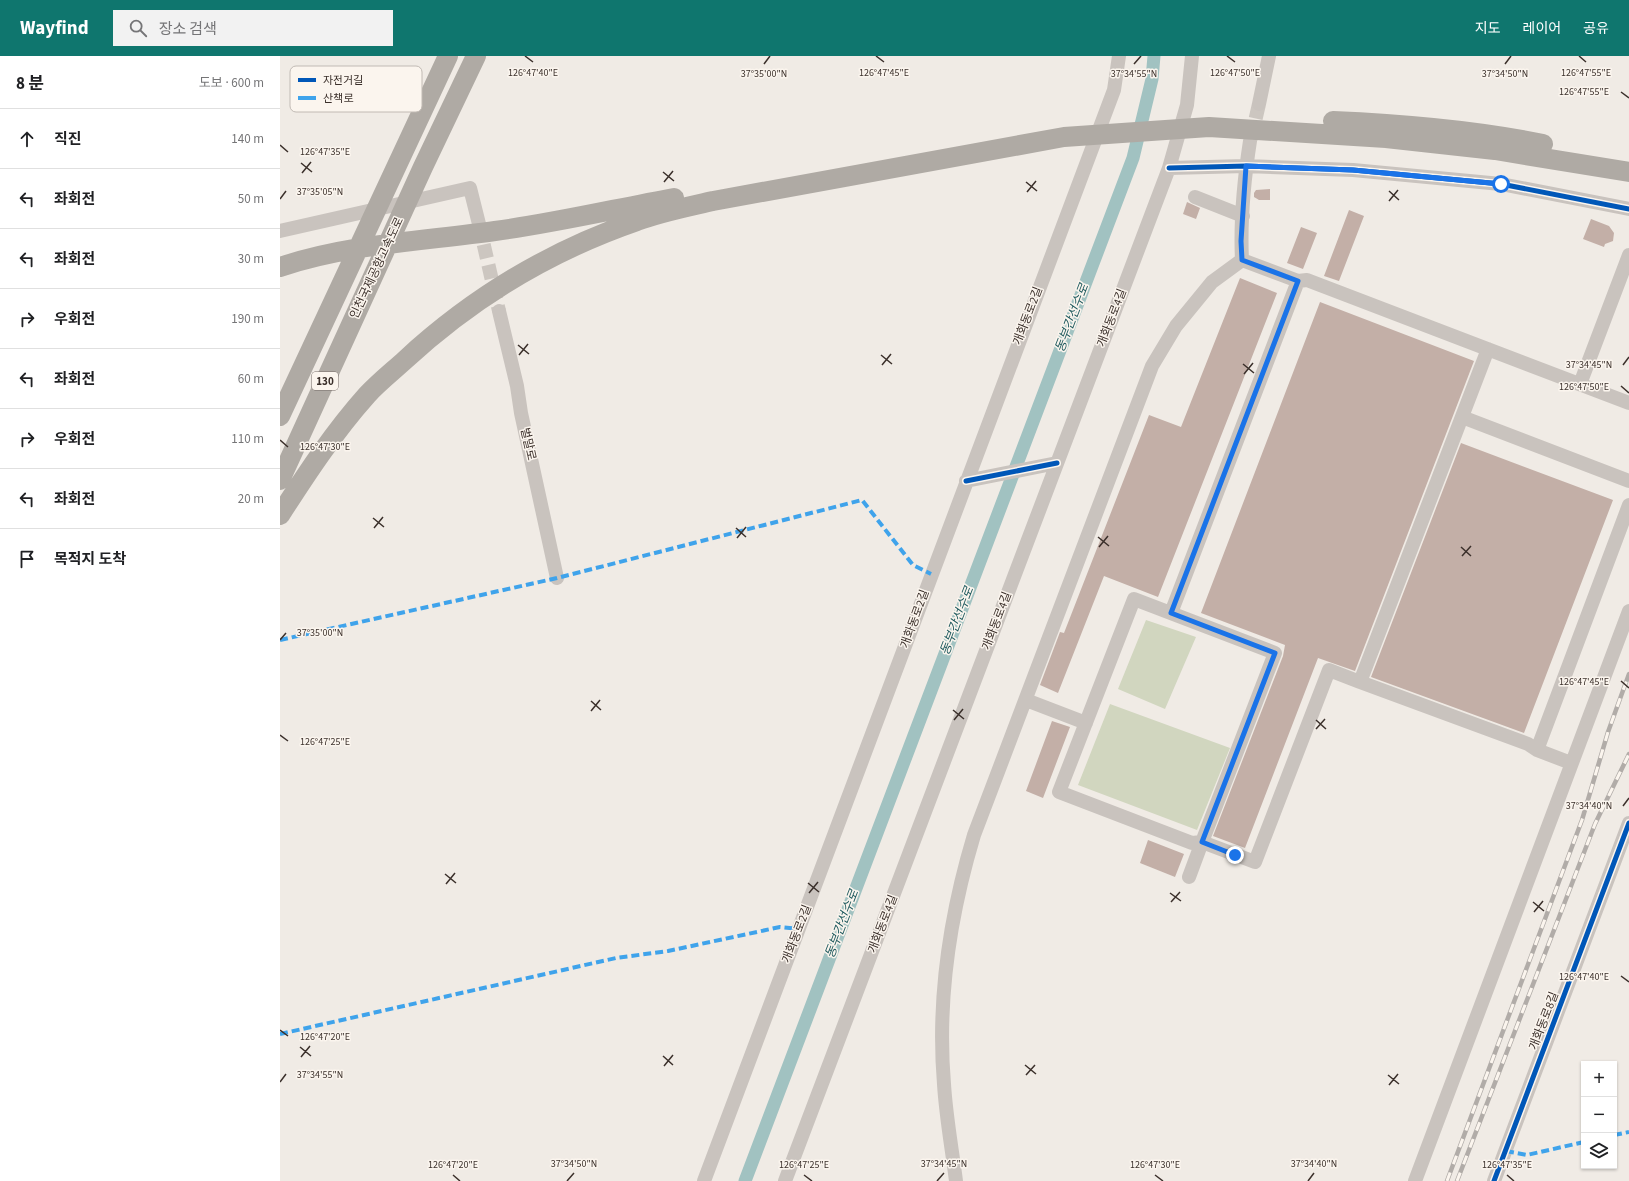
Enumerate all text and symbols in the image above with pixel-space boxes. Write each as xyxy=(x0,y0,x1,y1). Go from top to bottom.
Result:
search box xyxy=(113,10,393,46)
text: Wayfind xyxy=(20,15,89,42)
icon: search xyxy=(127,17,149,39)
text: 장소 검색 xyxy=(159,19,217,40)
text: 지도 xyxy=(1475,19,1501,39)
text: 레이어 xyxy=(1523,19,1561,39)
text: 공유 xyxy=(1583,19,1609,39)
legend xyxy=(290,66,422,112)
text: 126°47'40"E xyxy=(508,66,558,80)
text: 126°47'45"E xyxy=(859,66,909,80)
text: 126°47'50"E xyxy=(1210,66,1260,80)
text: 126°47'55"E xyxy=(1561,66,1611,80)
text: 37°35'00"N xyxy=(741,67,787,81)
text: 37°34'55"N xyxy=(1111,67,1157,81)
text: 37°34'50"N xyxy=(1482,67,1528,81)
text: 8 분 xyxy=(16,72,44,96)
text: 자전거길 xyxy=(323,73,363,88)
text: 도보 · 600 m xyxy=(199,74,264,92)
text: 126°47'55"E xyxy=(1559,85,1609,99)
text: 산책로 xyxy=(323,91,353,106)
icon: ahead xyxy=(16,128,38,150)
text: 직진 xyxy=(54,129,82,150)
text: 140 m xyxy=(231,130,264,148)
text: 126°47'35"E xyxy=(300,145,350,159)
route start xyxy=(1492,175,1510,193)
text: 37°35'05"N xyxy=(297,185,343,199)
icon: left xyxy=(16,188,38,210)
text: 좌회전 xyxy=(54,189,95,210)
text: 50 m xyxy=(238,190,264,208)
street label: 인천국제공항고속도로 xyxy=(346,214,408,322)
icon: left xyxy=(16,248,38,270)
text: 좌회전 xyxy=(54,249,95,270)
text: 30 m xyxy=(238,250,264,268)
water label: 동부간선수로 xyxy=(1051,280,1094,355)
street label: 개화동로2길 xyxy=(1009,284,1047,348)
street label: 개화동로4길 xyxy=(1093,286,1131,350)
icon: right xyxy=(16,308,38,330)
text: 우회전 xyxy=(54,309,95,330)
text: 190 m xyxy=(231,310,264,328)
text: 37°34'45"N xyxy=(1566,358,1612,372)
icon: left xyxy=(16,368,38,390)
text: 좌회전 xyxy=(54,369,95,390)
text: 60 m xyxy=(238,370,264,388)
road number: 130 xyxy=(312,372,338,390)
text: 126°47'50"E xyxy=(1559,380,1609,394)
street label: 벌말로 xyxy=(516,426,540,462)
icon: right xyxy=(16,428,38,450)
text: 우회전 xyxy=(54,429,95,450)
text: 110 m xyxy=(231,430,264,448)
text: 126°47'30"E xyxy=(300,440,350,454)
icon: left xyxy=(16,488,38,510)
text: 좌회전 xyxy=(54,489,95,510)
text: 20 m xyxy=(238,490,264,508)
icon: arrive xyxy=(16,548,38,570)
text: 목적지 도착 xyxy=(54,549,126,570)
water label: 동부간선수로 xyxy=(936,583,979,658)
street label: 개화동로2길 xyxy=(897,587,933,651)
street label: 개화동로4길 xyxy=(978,589,1016,653)
text: 37°35'00"N xyxy=(297,626,343,640)
text: 126°47'45"E xyxy=(1559,675,1609,689)
text: 126°47'25"E xyxy=(300,735,350,749)
text: 37°34'40"N xyxy=(1566,799,1612,813)
route end xyxy=(1226,846,1244,864)
water label: 동부간선수로 xyxy=(821,886,864,961)
street label: 개화동로4길 xyxy=(864,892,902,956)
street label: 개화동로2길 xyxy=(778,902,816,966)
text: 126°47'40"E xyxy=(1559,970,1609,984)
street label: 개화동로8길 xyxy=(1525,989,1563,1053)
text: 126°47'20"E xyxy=(300,1030,350,1044)
map controls xyxy=(1581,1061,1617,1169)
button: + xyxy=(1581,1061,1617,1097)
text: 37°34'55"N xyxy=(297,1068,343,1082)
button: − xyxy=(1581,1097,1617,1133)
button: layers xyxy=(1581,1133,1617,1169)
text: 37°34'50"N xyxy=(551,1157,597,1171)
text: 37°34'45"N xyxy=(921,1157,967,1171)
text: 37°34'40"N xyxy=(1291,1157,1337,1171)
text: 126°47'20"E xyxy=(428,1158,478,1172)
text: 126°47'25"E xyxy=(779,1158,829,1172)
text: 126°47'30"E xyxy=(1130,1158,1180,1172)
text: 126°47'35"E xyxy=(1482,1158,1532,1172)

